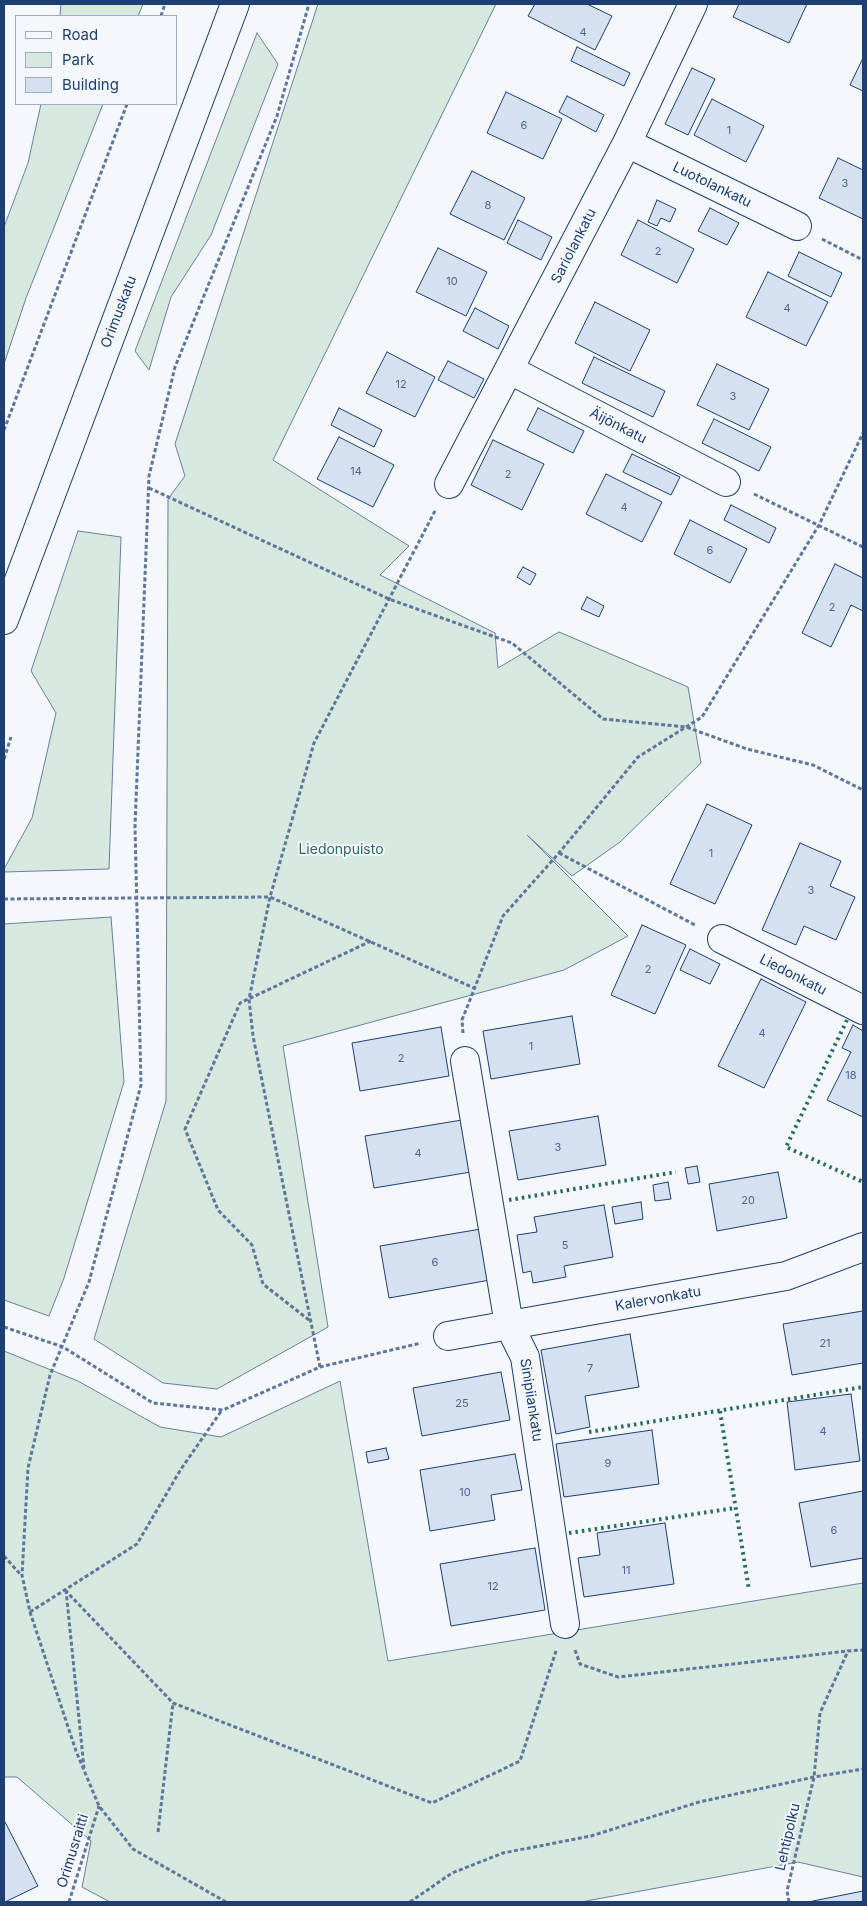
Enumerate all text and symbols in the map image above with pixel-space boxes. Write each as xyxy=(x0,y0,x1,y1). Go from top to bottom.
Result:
legend xyxy=(15,15,178,105)
text: Road xyxy=(62,25,98,44)
house number: 4 xyxy=(579,26,587,40)
text: Park xyxy=(62,50,94,69)
text: Building xyxy=(62,75,119,94)
house number: 6 xyxy=(521,119,527,133)
house number: 1 xyxy=(727,124,731,138)
street label: Luotolankatu xyxy=(670,159,754,211)
house number: 3 xyxy=(842,177,848,191)
house number: 8 xyxy=(485,199,491,213)
street label: Sariolankatu xyxy=(548,206,600,286)
house number: 2 xyxy=(655,245,661,259)
street label: Orimuskatu xyxy=(98,274,140,350)
house number: 10 xyxy=(446,275,458,289)
house number: 4 xyxy=(783,302,791,316)
house number: 12 xyxy=(395,378,407,392)
house number: 3 xyxy=(730,390,736,404)
street label: Äijönkatu xyxy=(587,405,649,447)
house number: 14 xyxy=(350,465,362,479)
house number: 2 xyxy=(505,468,511,482)
house number: 4 xyxy=(620,501,628,515)
house number: 6 xyxy=(707,544,713,558)
house number: 2 xyxy=(829,601,835,615)
park label: Liedonpuisto xyxy=(298,842,384,858)
house number: 1 xyxy=(709,847,713,861)
house number: 3 xyxy=(808,884,814,898)
street label: Liedonkatu xyxy=(757,951,829,999)
house number: 2 xyxy=(645,963,651,977)
house number: 4 xyxy=(758,1027,766,1041)
house number: 1 xyxy=(529,1040,533,1054)
house number: 2 xyxy=(398,1052,404,1066)
house number: 18 xyxy=(845,1069,857,1083)
house number: 3 xyxy=(555,1141,561,1155)
house number: 4 xyxy=(414,1147,422,1161)
house number: 20 xyxy=(741,1194,755,1208)
house number: 5 xyxy=(562,1239,568,1253)
house number: 6 xyxy=(432,1256,438,1270)
street label: Kalervonkatu xyxy=(614,1283,702,1315)
house number: 21 xyxy=(819,1337,831,1351)
street label: Sinipiiankatu xyxy=(516,1357,546,1443)
house number: 7 xyxy=(587,1362,593,1376)
house number: 25 xyxy=(455,1397,469,1411)
house number: 4 xyxy=(819,1425,827,1439)
house number: 9 xyxy=(605,1457,611,1471)
house number: 10 xyxy=(459,1486,471,1500)
house number: 6 xyxy=(831,1524,837,1538)
house number: 11 xyxy=(622,1564,630,1578)
house number: 12 xyxy=(487,1580,499,1594)
street label: Lehtipolku xyxy=(772,1802,804,1872)
street label: Orimusraitti xyxy=(54,1812,92,1890)

